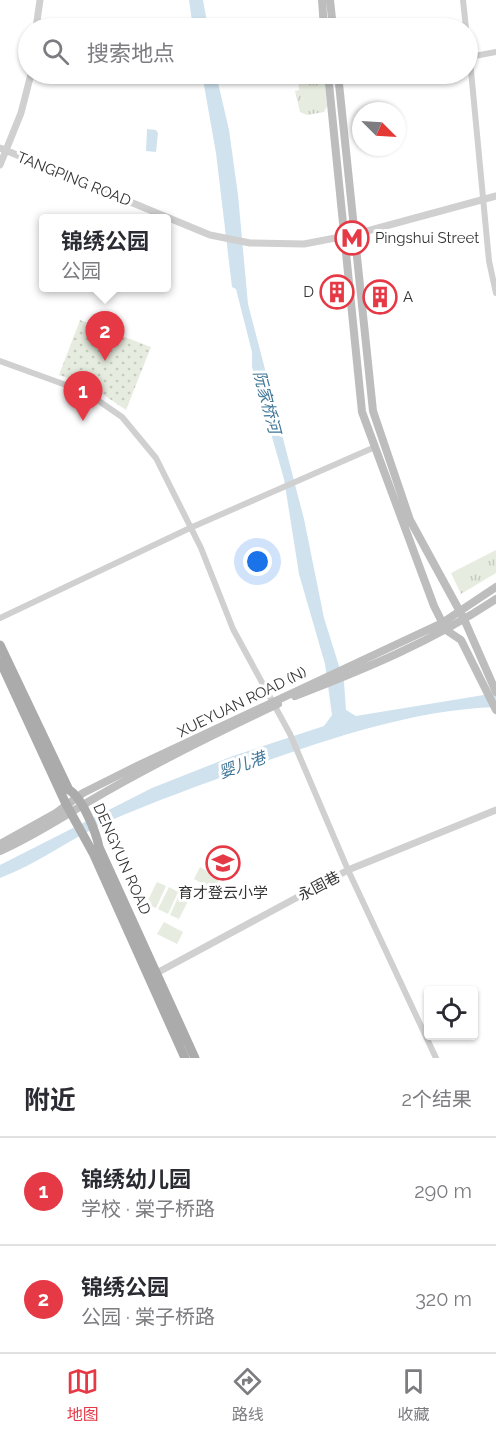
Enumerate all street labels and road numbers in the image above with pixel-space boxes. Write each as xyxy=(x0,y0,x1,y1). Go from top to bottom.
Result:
street label: TANGPING ROAD xyxy=(14,148,134,210)
street label: XUEYUAN ROAD (N) xyxy=(175,663,309,741)
street label: DENGYUN ROAD xyxy=(89,801,155,918)
street label: 永固巷 xyxy=(295,867,343,905)

